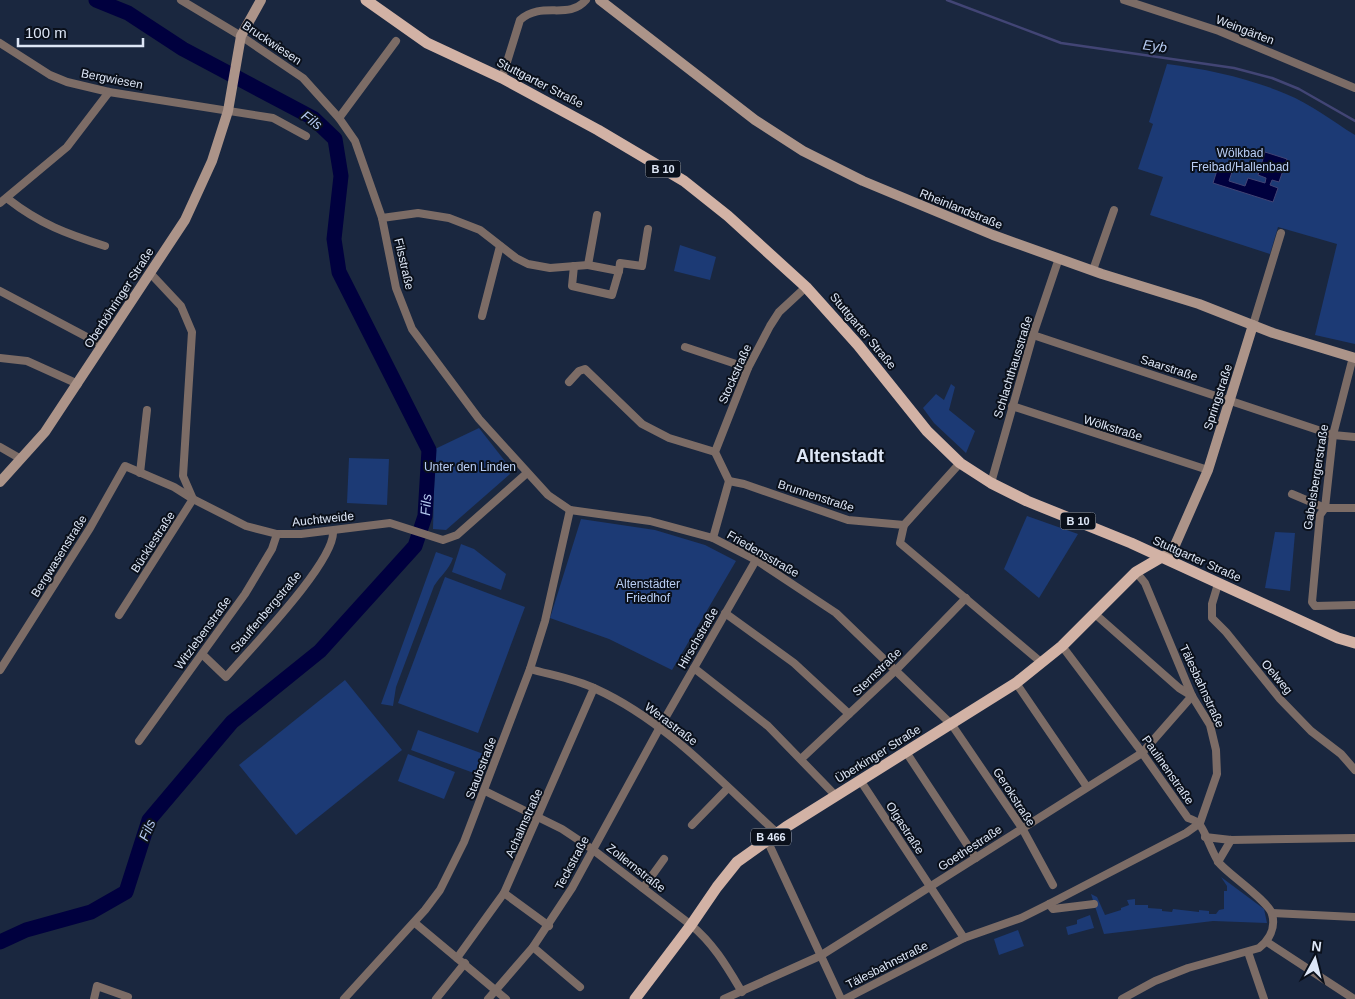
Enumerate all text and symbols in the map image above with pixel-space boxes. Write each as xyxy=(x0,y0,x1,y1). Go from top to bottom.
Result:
street label: Weingärten xyxy=(1214,13,1276,47)
scale bar xyxy=(18,15,142,47)
street label: Bruckwiesen xyxy=(240,18,304,68)
text: 100 m xyxy=(25,24,67,41)
water label: Eyb xyxy=(1142,36,1168,56)
street label: Stuttgarter Straße xyxy=(494,55,586,111)
street label: Bergwiesen xyxy=(80,66,144,92)
water label: Fils xyxy=(298,107,326,133)
park label: Wölkbad Freibad/Hallenbad xyxy=(1191,146,1289,174)
road number: B 10 xyxy=(646,160,680,178)
street label: Rheinlandstraße xyxy=(918,186,1005,232)
street label: Filsstraße xyxy=(391,237,417,292)
street label: Oberböhringer Straße xyxy=(81,245,157,351)
street label: Stuttgarter Straße xyxy=(827,290,899,372)
street label: Schlachthausstraße xyxy=(991,314,1035,420)
street label: Stockstraße xyxy=(716,342,755,406)
street label: Saarstraße xyxy=(1139,352,1200,384)
street label: Springstraße xyxy=(1201,362,1235,432)
street label: Wölkstraße xyxy=(1082,412,1144,444)
street label: Gabelsbergerstraße xyxy=(1301,423,1331,531)
district label: Altenstadt xyxy=(796,446,884,466)
park label: Unter den Linden xyxy=(424,460,516,474)
street label: Brunnenstraße xyxy=(776,477,856,515)
water label: Fils xyxy=(417,493,434,516)
street label: Bücklestraße xyxy=(128,509,178,575)
street label: Auchtweide xyxy=(291,509,355,529)
street label: Bergwasenstraße xyxy=(28,512,90,600)
road number: B 10 xyxy=(1060,512,1096,530)
street label: Friedensstraße xyxy=(725,528,802,580)
street label: Stuttgarter Straße xyxy=(1151,533,1244,585)
street label: Stauffenbergstraße xyxy=(228,568,305,656)
park label: Altenstädter Friedhof xyxy=(616,577,680,605)
street label: Witzlebenstraße xyxy=(172,594,234,672)
street label: Hirschstraße xyxy=(675,605,721,671)
street label: Tälesbahnstraße xyxy=(1177,642,1228,730)
street label: Sternstraße xyxy=(850,645,905,699)
street label: Oelweg xyxy=(1259,657,1295,697)
street label: Werastraße xyxy=(642,700,700,749)
street label: Überkinger Straße xyxy=(833,722,924,786)
street label: Paulinenstraße xyxy=(1139,733,1197,807)
street label: Staubstraße xyxy=(463,735,499,801)
street label: Gerokstraße xyxy=(990,765,1038,829)
street label: Achalmstraße xyxy=(503,786,546,860)
street label: Olgastraße xyxy=(883,799,927,857)
water label: Fils xyxy=(135,817,159,843)
street label: Goethestraße xyxy=(935,822,1005,874)
road number: B 466 xyxy=(751,829,791,846)
street label: Teckstraße xyxy=(552,834,592,892)
street label: Zollernstraße xyxy=(604,841,668,895)
north arrow xyxy=(1290,934,1340,984)
street label: Tälesbahnstraße xyxy=(844,938,931,992)
text: N xyxy=(1311,938,1323,955)

